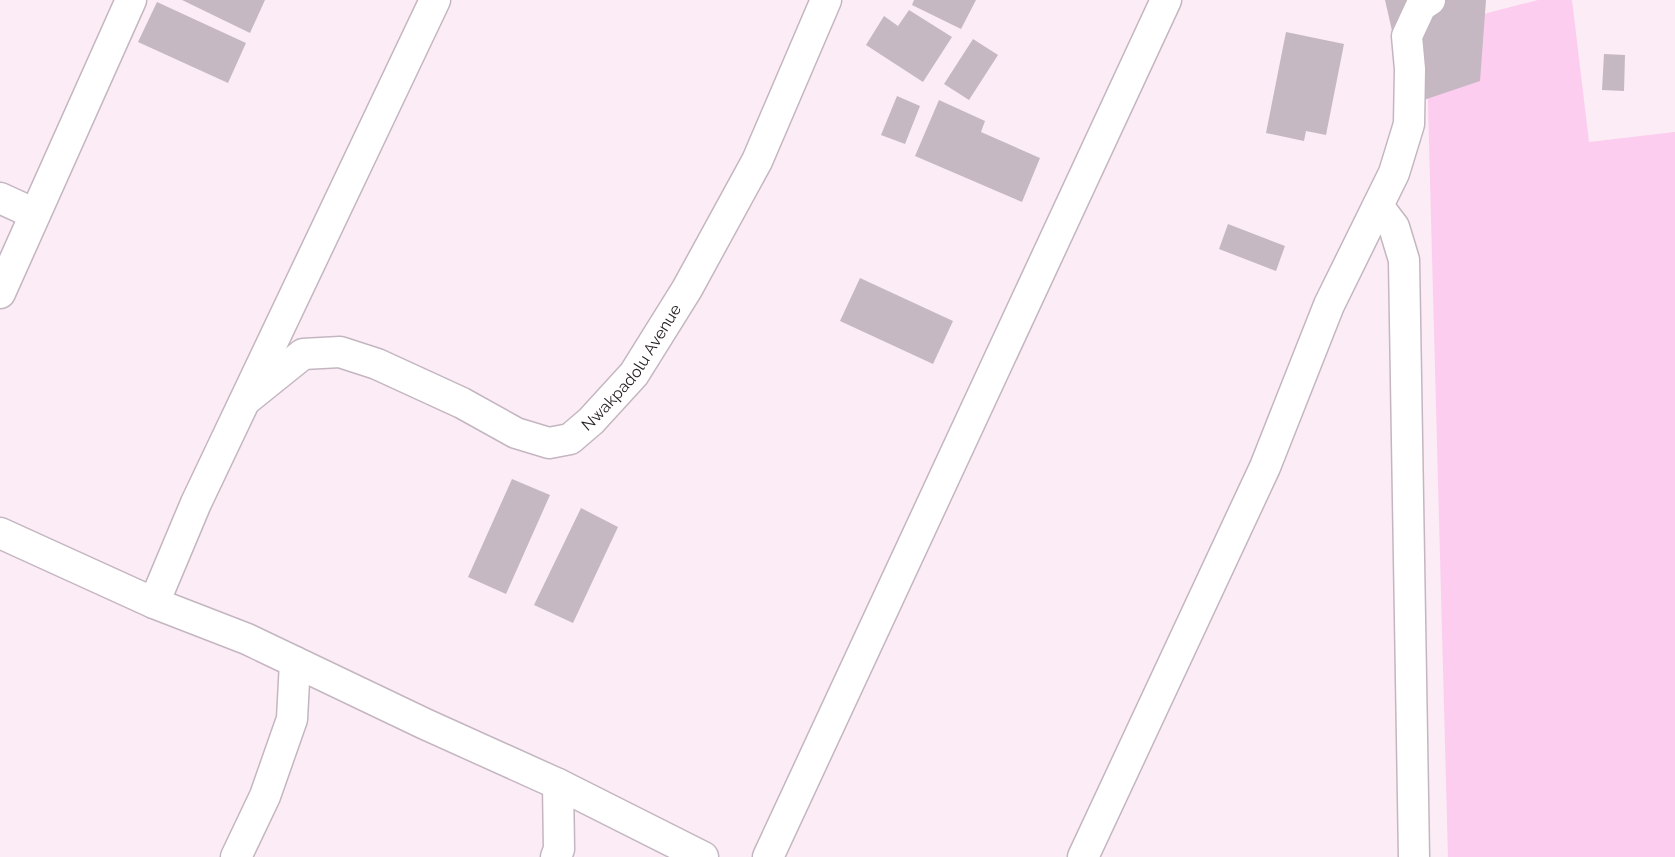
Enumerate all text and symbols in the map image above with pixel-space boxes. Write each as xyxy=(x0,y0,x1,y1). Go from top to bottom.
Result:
street label: Nwakpadolu Avenue xyxy=(578,301,685,435)

